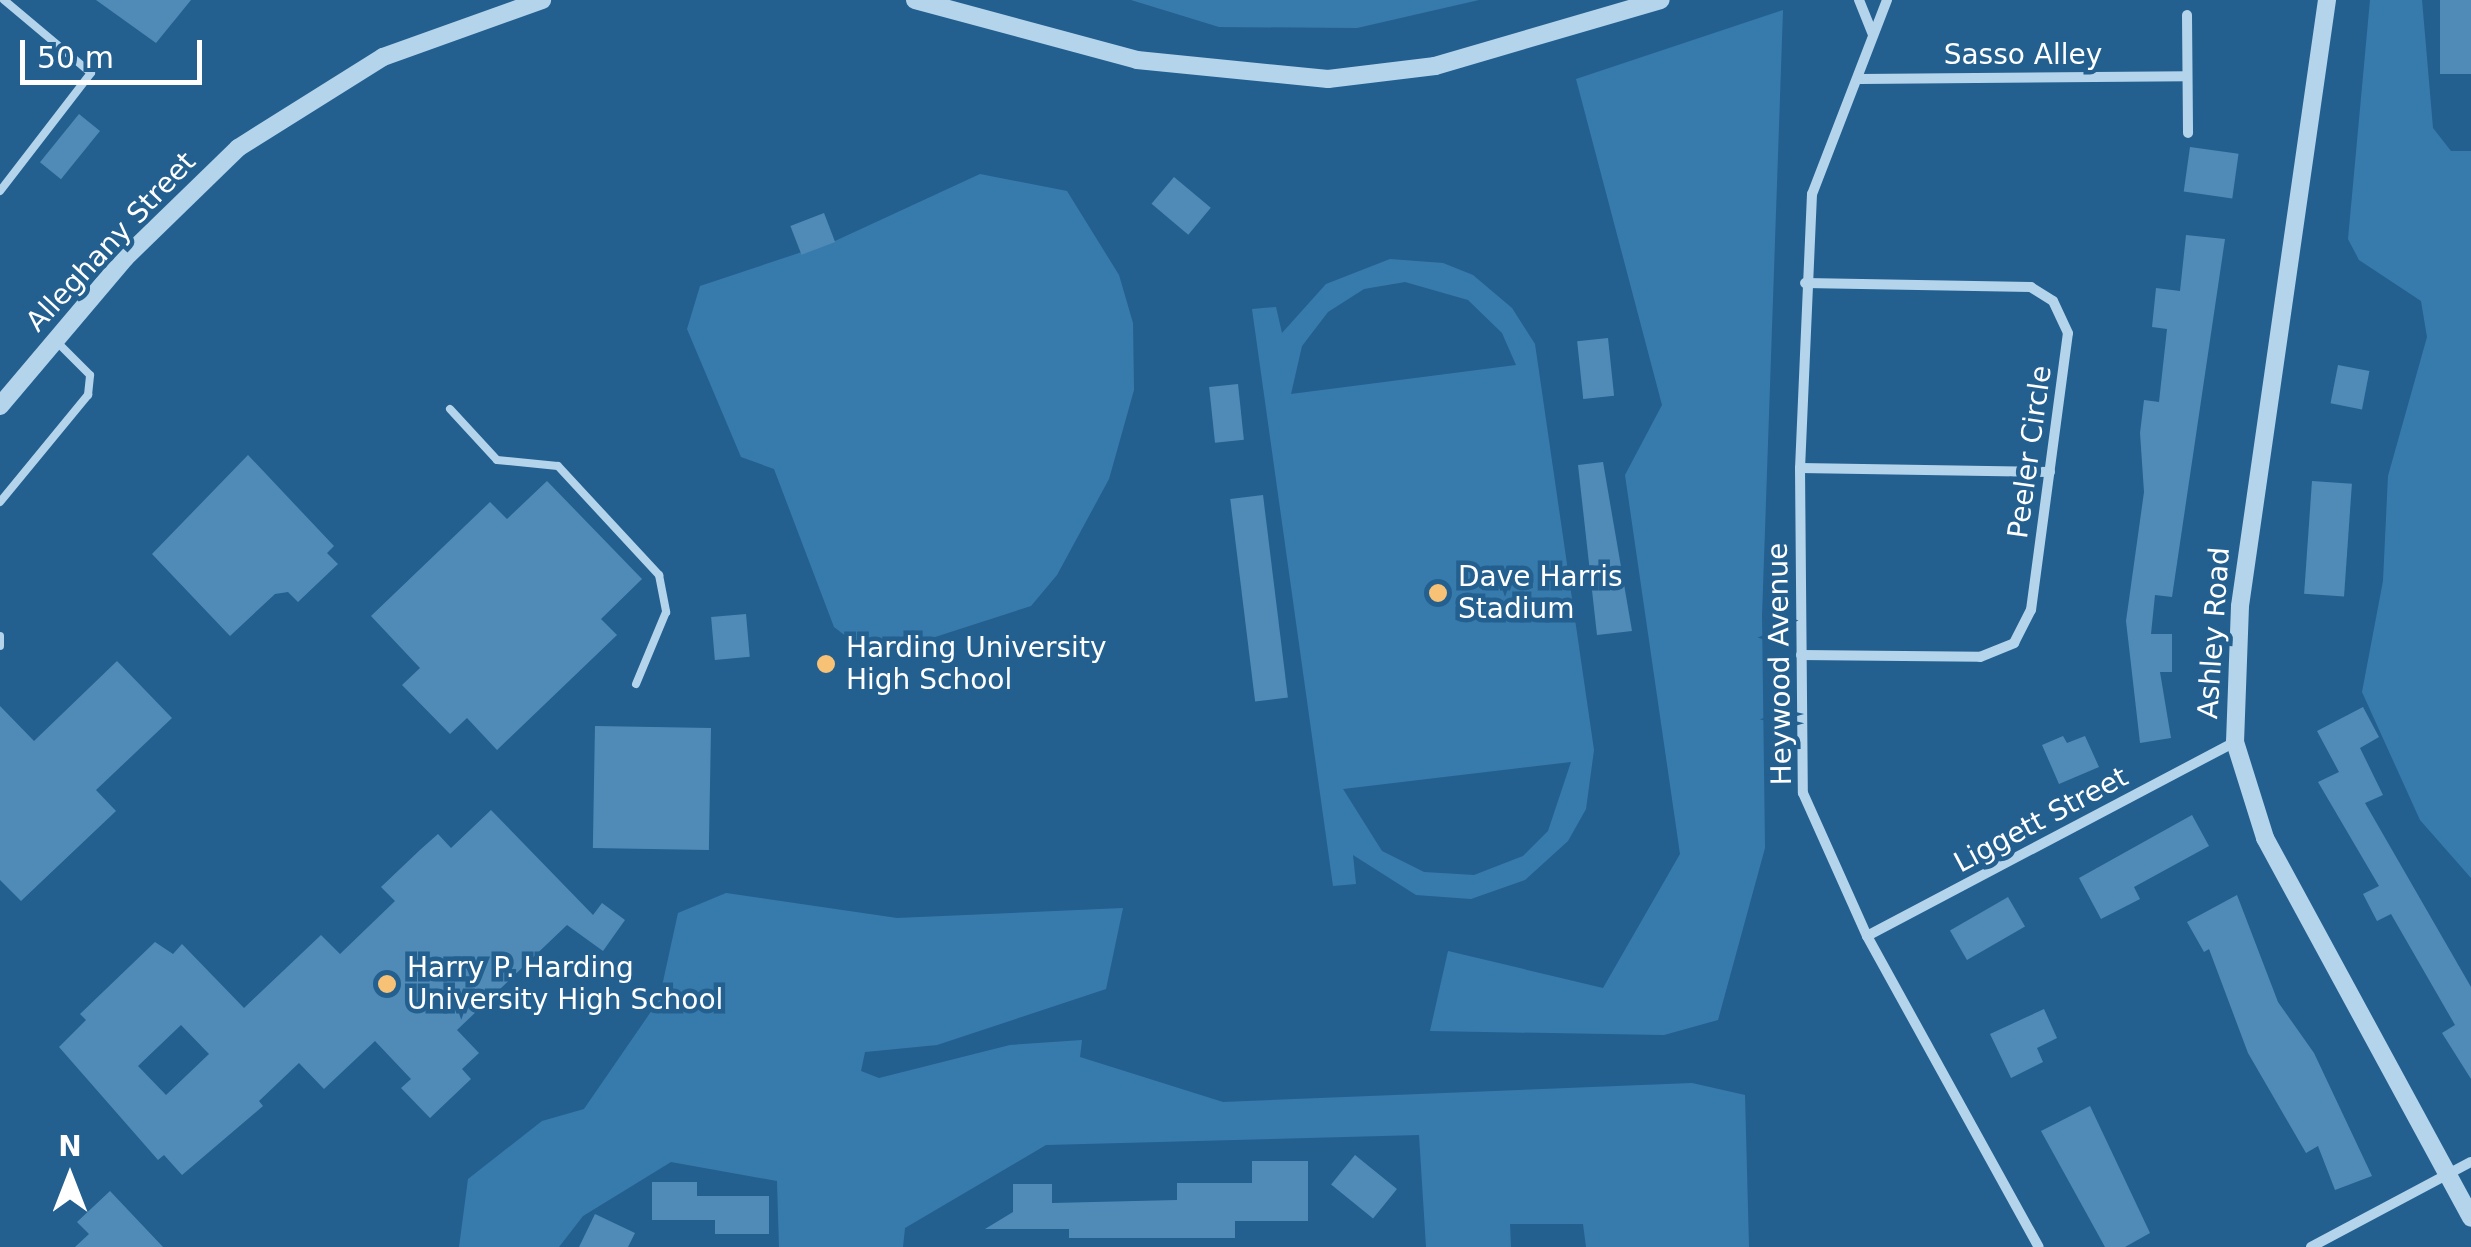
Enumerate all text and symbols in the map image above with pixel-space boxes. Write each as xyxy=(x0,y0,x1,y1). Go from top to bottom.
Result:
scale bar xyxy=(25,20,208,82)
street label: Sasso Alley xyxy=(1944,38,2102,72)
text: 50 m xyxy=(37,40,114,75)
street label: Alleghany Street xyxy=(19,145,203,339)
street label: Peeler Circle xyxy=(2001,363,2059,541)
street label: Heywood Avenue xyxy=(1761,542,1799,786)
street label: Ashley Road xyxy=(2191,546,2237,720)
place label: Dave Harris Stadium xyxy=(1458,560,1623,626)
marker: Dave Harris Stadium xyxy=(1427,582,1449,604)
place label: Harding University High School xyxy=(846,631,1106,697)
marker: Harding University High School xyxy=(815,653,837,675)
street label: Liggett Street xyxy=(1948,760,2134,880)
place label: Harry P. Harding University High School xyxy=(407,951,723,1017)
marker: Harry P. Harding University High School xyxy=(376,973,398,995)
north arrow xyxy=(20,1127,120,1227)
text: N xyxy=(58,1130,82,1163)

